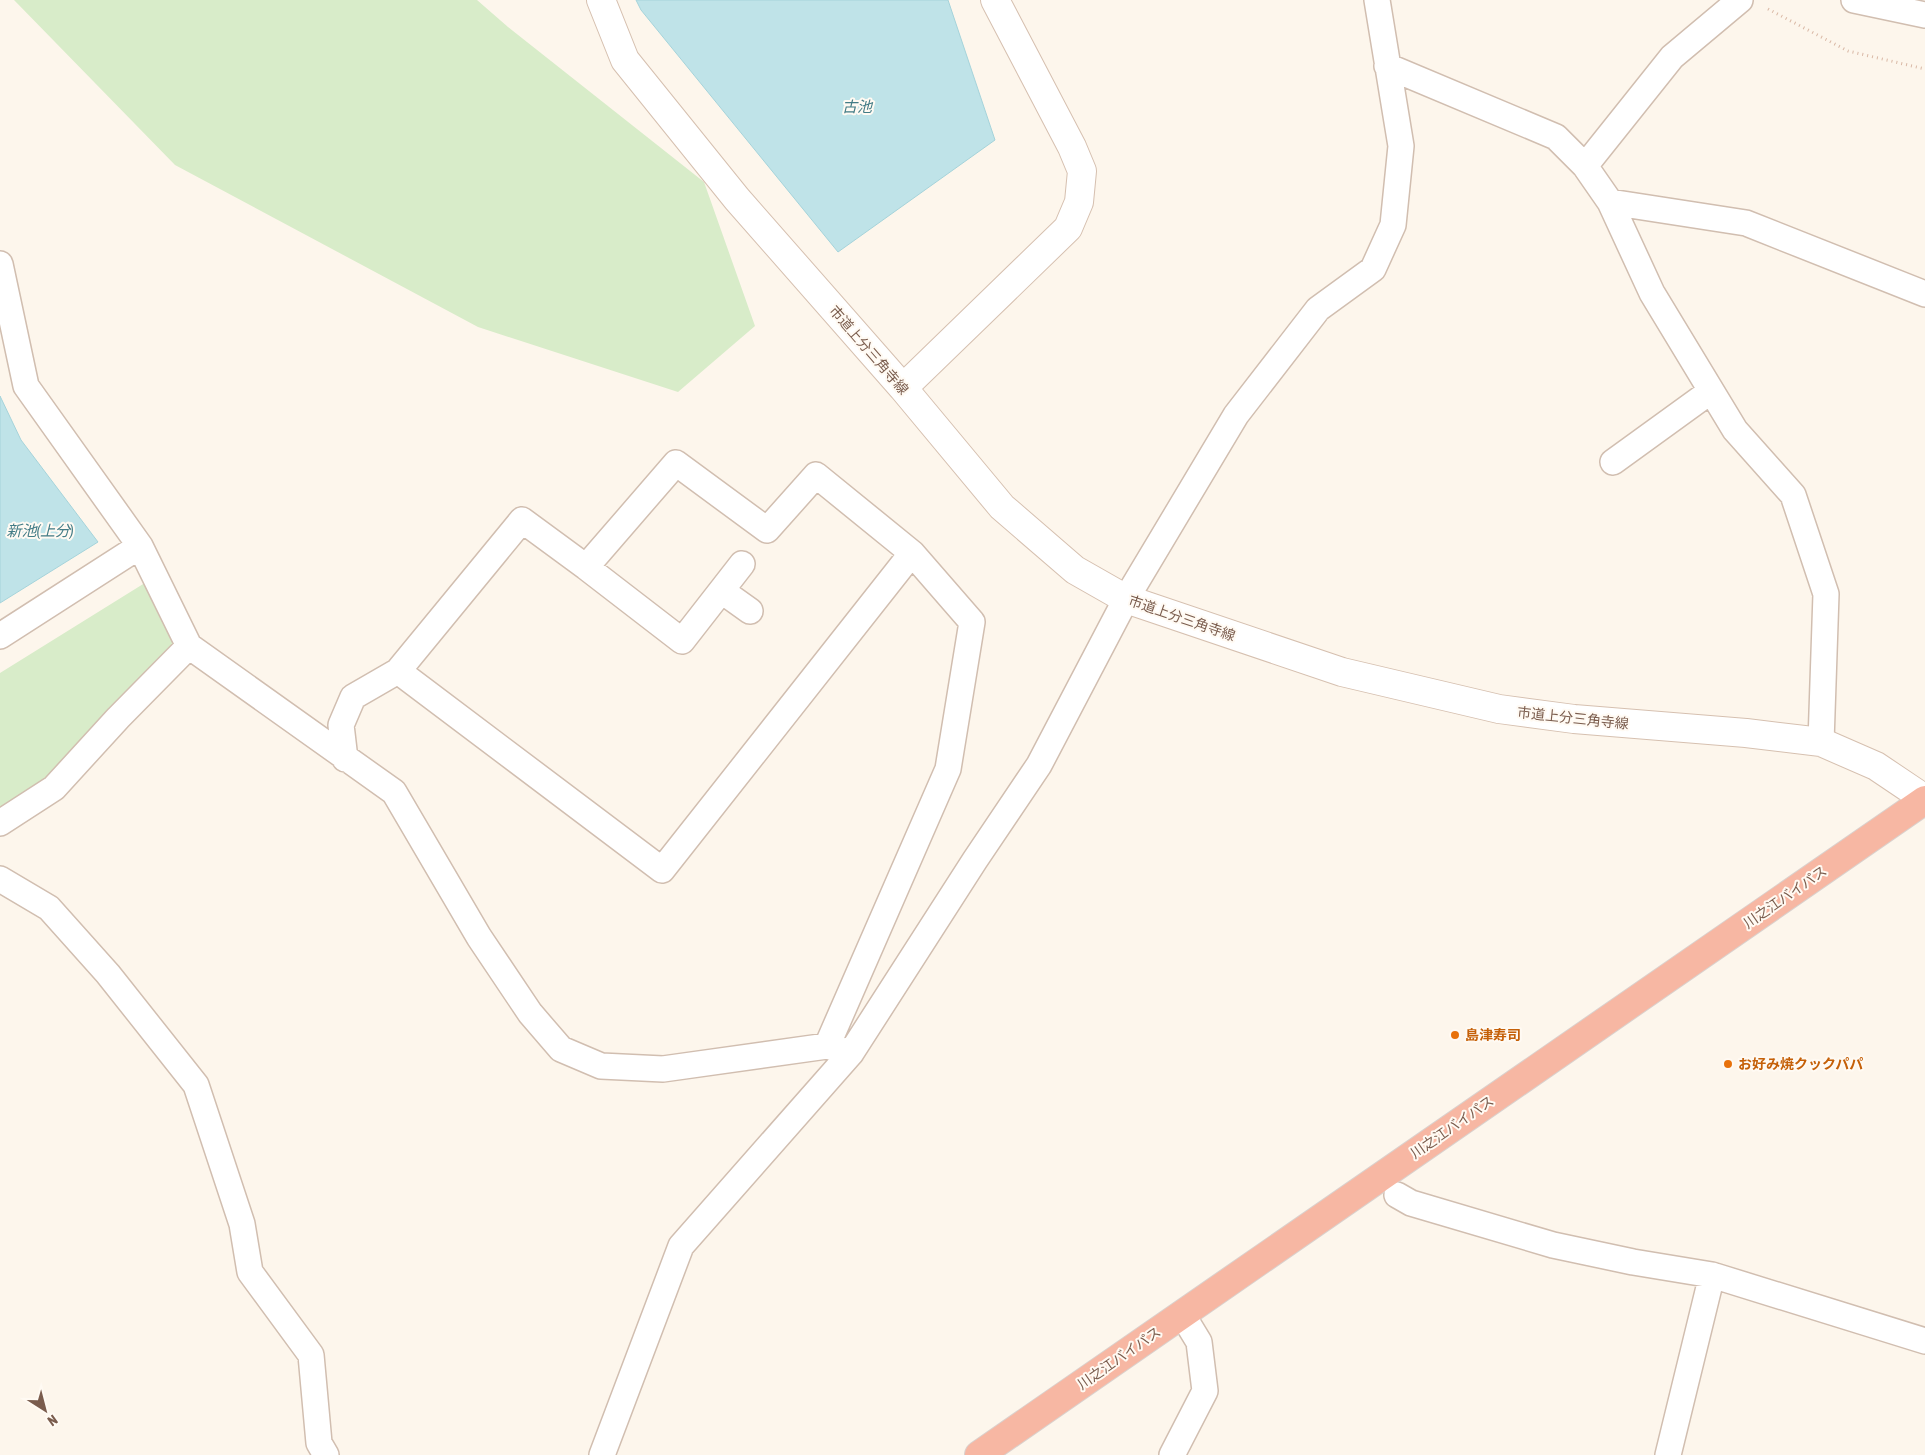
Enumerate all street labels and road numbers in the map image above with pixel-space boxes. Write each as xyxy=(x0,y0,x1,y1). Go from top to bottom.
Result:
street label: 市道上分三角寺線 xyxy=(826,302,912,398)
street label: 市道上分三角寺線 xyxy=(1126,592,1238,644)
street label: 市道上分三角寺線 xyxy=(1516,704,1630,732)
street label: 川之江バイパス xyxy=(1740,862,1830,932)
street label: 川之江バイパス xyxy=(1407,1092,1497,1162)
street label: 川之江バイパス xyxy=(1074,1323,1164,1393)

